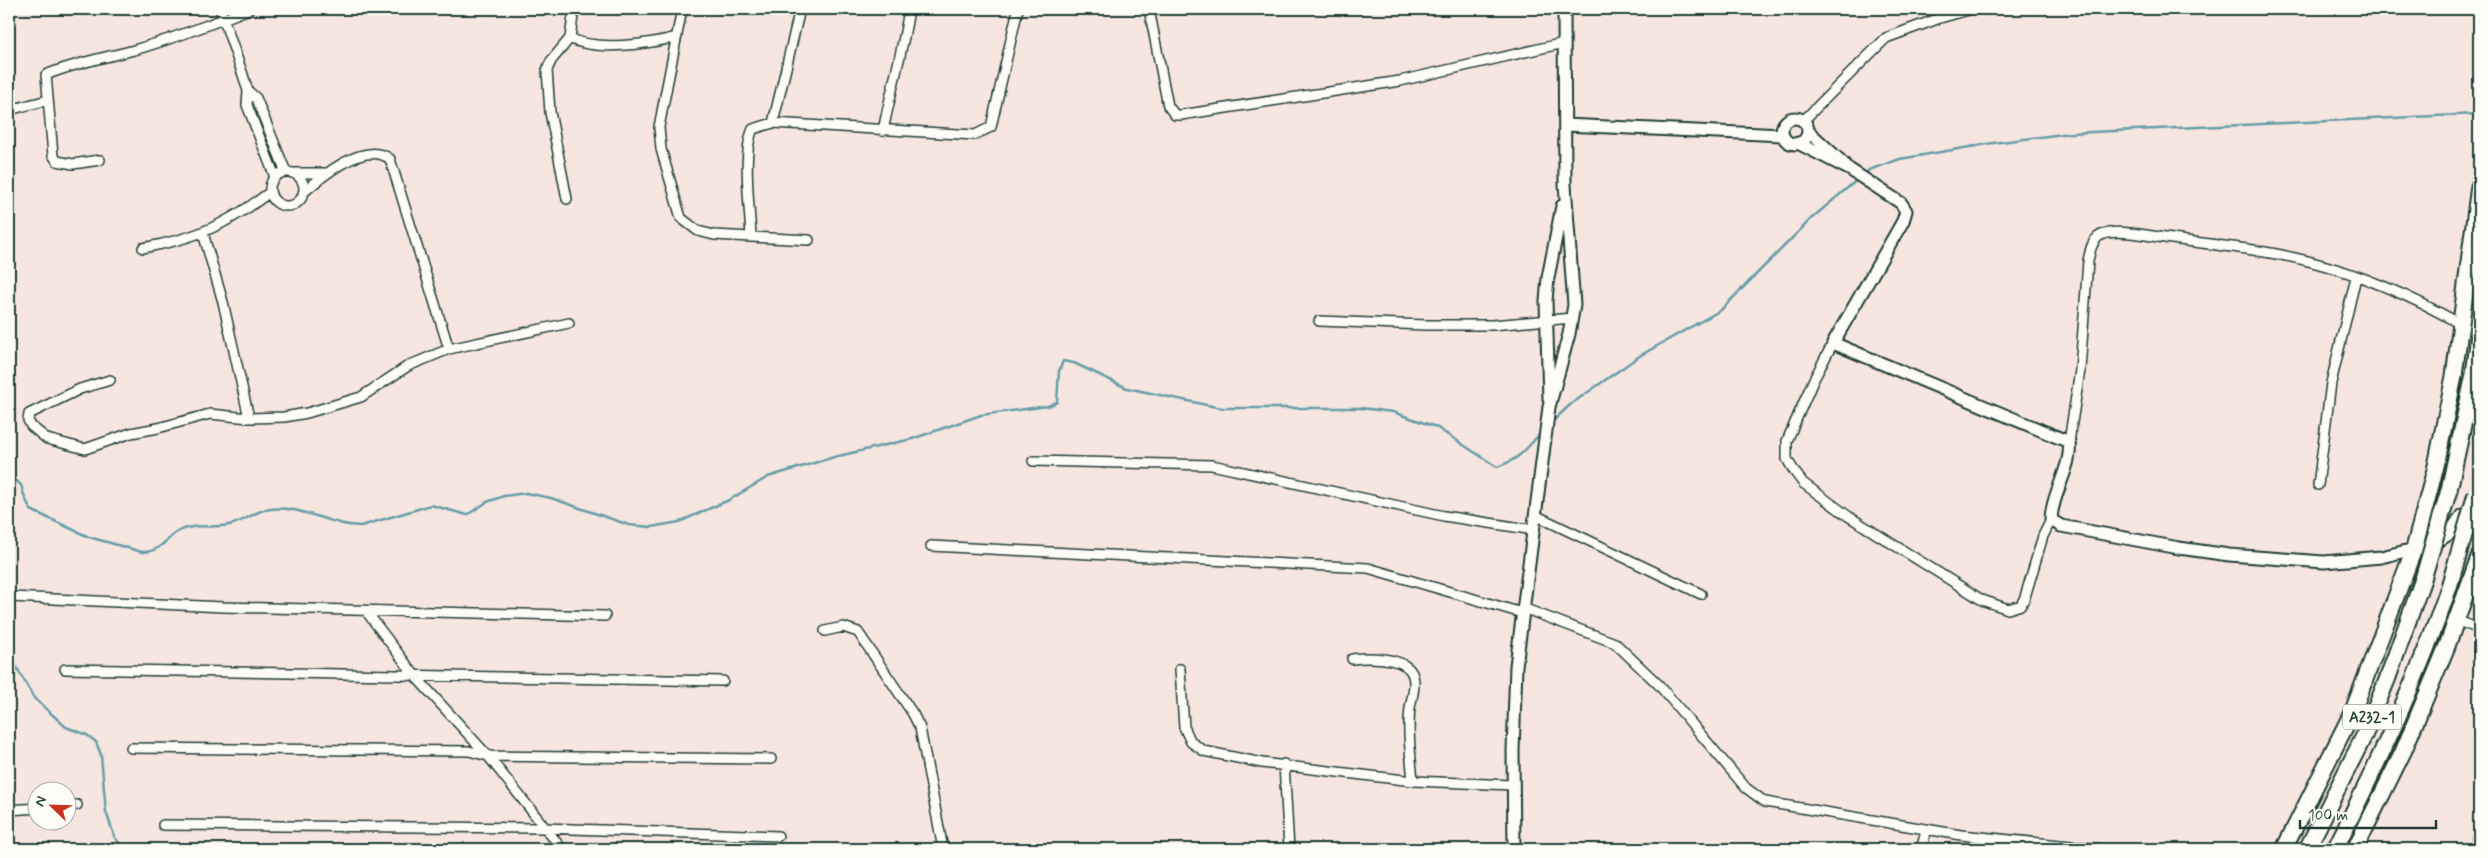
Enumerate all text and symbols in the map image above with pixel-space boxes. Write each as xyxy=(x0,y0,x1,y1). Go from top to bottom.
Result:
road number: A232-1 xyxy=(2343,704,2401,730)
north arrow xyxy=(28,780,78,830)
text: N xyxy=(31,794,51,809)
scale bar xyxy=(2300,798,2437,830)
text: 100 m xyxy=(2308,806,2348,826)

